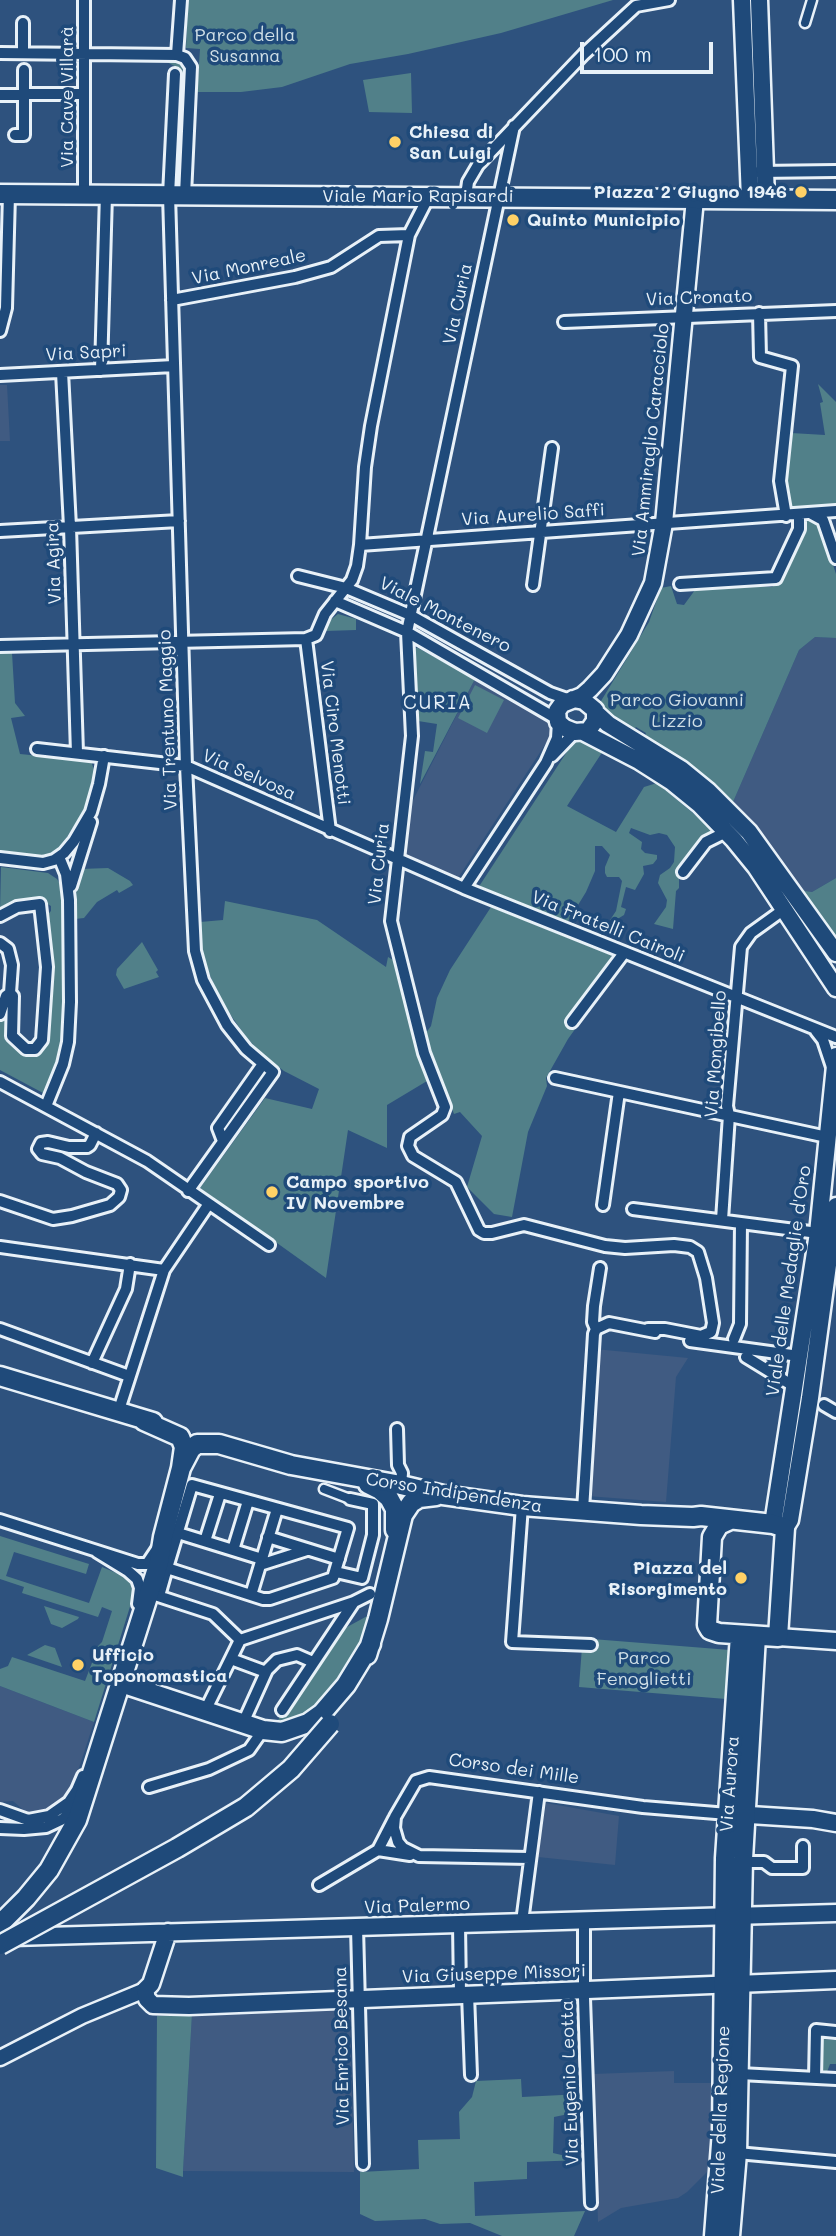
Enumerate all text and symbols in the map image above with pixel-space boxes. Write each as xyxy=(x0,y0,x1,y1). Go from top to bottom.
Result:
park label: Parco della Susanna xyxy=(194,24,296,66)
street label: Via Cave Villarà xyxy=(56,26,78,168)
scale bar xyxy=(584,28,717,72)
text: 100 m xyxy=(593,40,652,67)
place label: Chiesa di San Luigi xyxy=(409,121,494,164)
marker: Chiesa di San Luigi xyxy=(387,134,403,150)
place label: Piazza 2 Giugno 1946 xyxy=(593,181,787,203)
marker: Piazza 2 Giugno 1946 xyxy=(793,184,809,200)
street label: Viale Mario Rapisardi xyxy=(322,185,514,207)
place label: Quinto Municipio xyxy=(527,209,680,231)
marker: Quinto Municipio xyxy=(505,212,521,228)
street label: Via Monreale xyxy=(190,244,308,290)
street label: Via Curia xyxy=(439,261,477,347)
street label: Via Cronato xyxy=(645,285,753,311)
street label: Via Ammiraglio Caracciolo xyxy=(628,322,674,558)
street label: Via Sapri xyxy=(45,340,127,366)
street label: Via Aurelio Saffi xyxy=(460,499,606,531)
street label: Via Agira xyxy=(42,521,66,605)
street label: Viale Montenero xyxy=(376,573,514,657)
street label: Via Trentuno Maggio xyxy=(154,629,182,811)
street label: Via Ciro Menotti xyxy=(315,660,355,806)
park label: Parco Giovanni Lizzio xyxy=(610,689,744,732)
district label: CURIA xyxy=(404,692,472,714)
street label: Via Selvosa xyxy=(199,745,299,805)
street label: Via Curia xyxy=(364,822,394,906)
street label: Via Fratelli Cairoli xyxy=(528,886,688,968)
street label: Via Mongibello xyxy=(701,990,731,1118)
street label: Viale delle Medaglie d'Oro xyxy=(762,1164,816,1398)
place label: Campo sportivo IV Novembre xyxy=(286,1171,429,1214)
marker: Campo sportivo IV Novembre xyxy=(264,1184,280,1200)
street label: Corso Indipendenza xyxy=(364,1468,544,1518)
place label: Piazza del Risorgimento xyxy=(608,1557,727,1600)
marker: Piazza del Risorgimento xyxy=(733,1570,749,1586)
place label: Ufficio Toponomastica xyxy=(92,1644,227,1686)
park label: Parco Fenoglietti xyxy=(597,1647,691,1690)
marker: Ufficio Toponomastica xyxy=(70,1657,86,1673)
street label: Via Aurora xyxy=(716,1735,744,1833)
street label: Corso dei Mille xyxy=(447,1749,581,1789)
street label: Via Palermo xyxy=(364,1893,470,1919)
street label: Via Giuseppe Missori xyxy=(402,1960,586,1988)
street label: Via Enrico Besana xyxy=(330,1966,354,2126)
street label: Via Eugenio Leotta xyxy=(556,2000,584,2166)
street label: Viale della Regione xyxy=(707,2025,735,2195)

